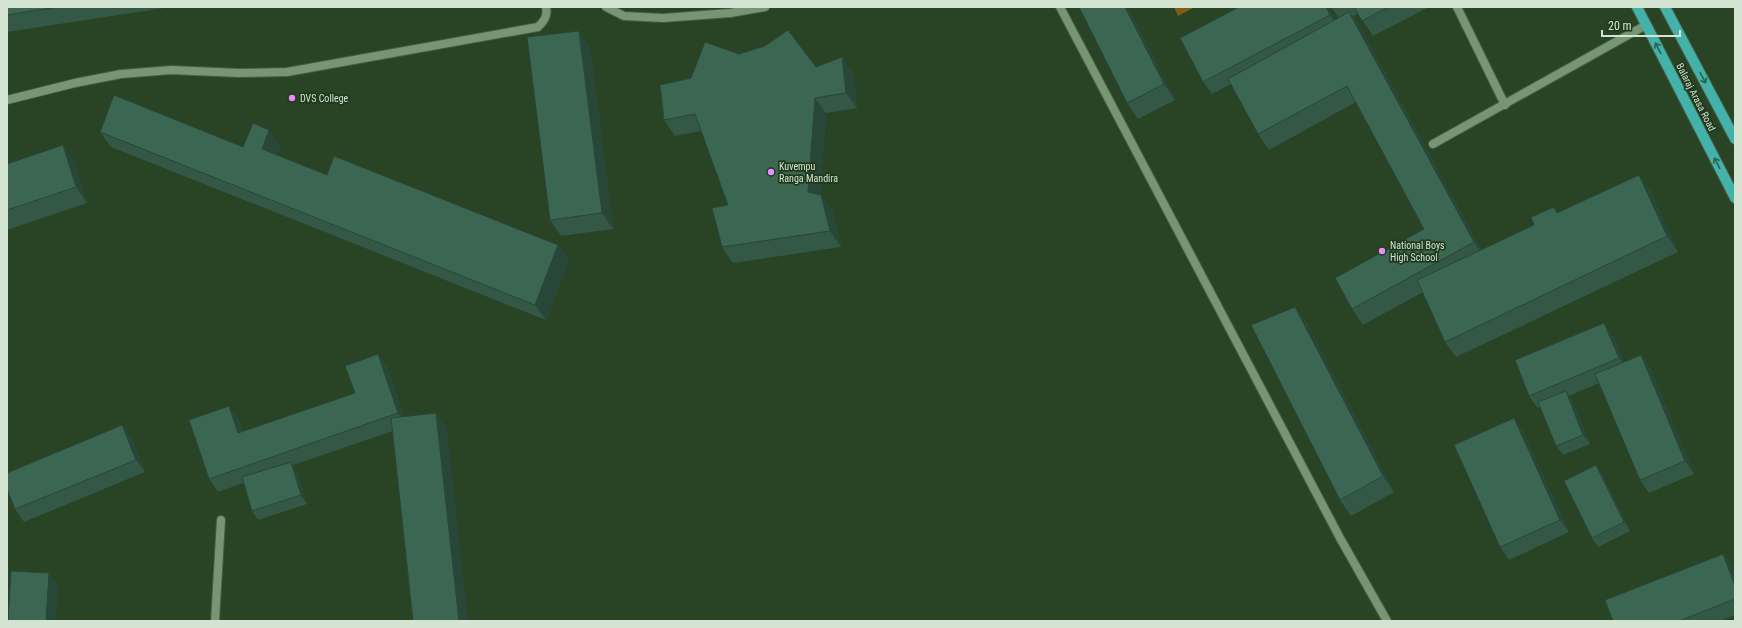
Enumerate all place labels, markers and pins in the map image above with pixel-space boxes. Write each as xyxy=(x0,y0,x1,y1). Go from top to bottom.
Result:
marker: DVS College xyxy=(287,93,297,103)
place label: DVS College xyxy=(300,93,349,104)
place label: Kuvempu Ranga Mandira xyxy=(779,161,838,184)
marker: Kuvempu Ranga Mandira xyxy=(766,167,776,177)
place label: National Boys High School xyxy=(1390,240,1445,263)
marker: National Boys High School xyxy=(1377,246,1387,256)

